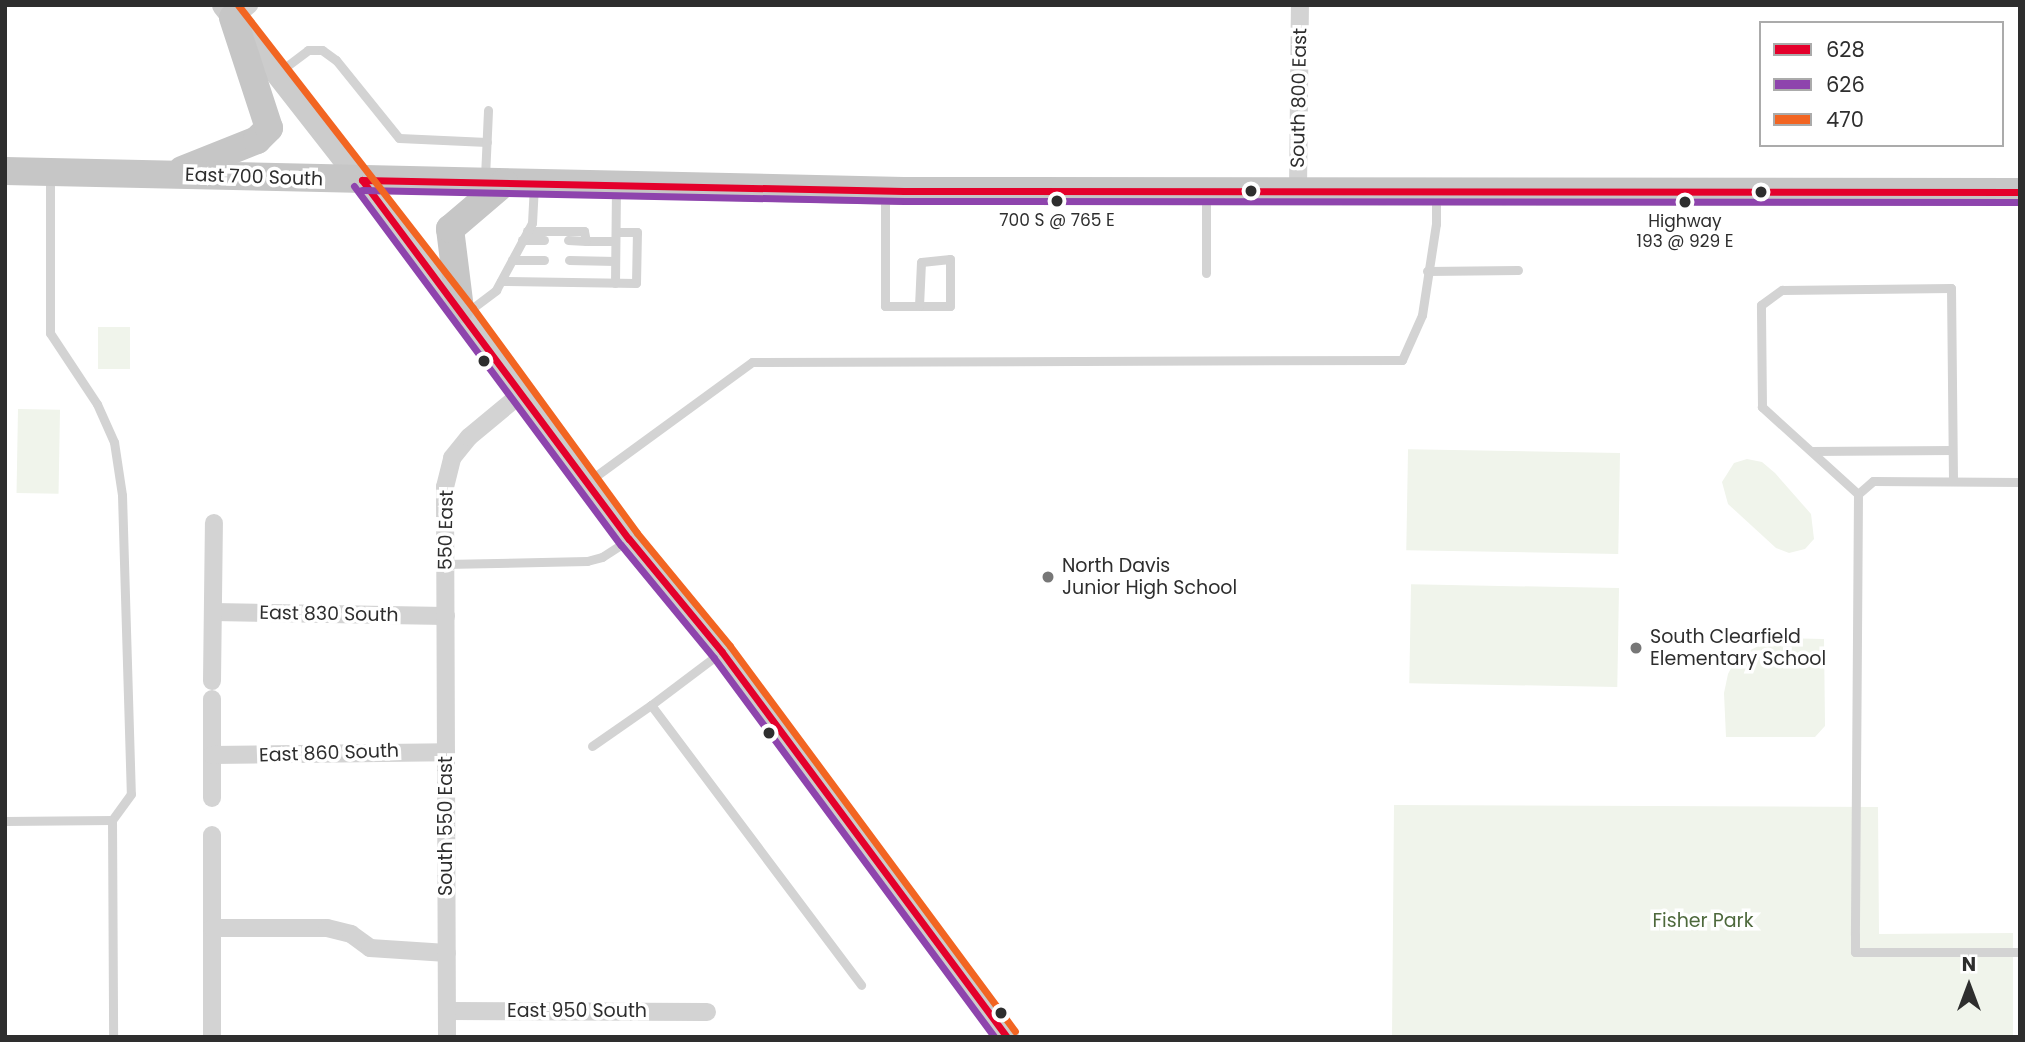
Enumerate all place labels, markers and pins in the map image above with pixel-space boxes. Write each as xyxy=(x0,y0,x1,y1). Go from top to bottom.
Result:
unlabelled marker xyxy=(1244,184,1258,198)
unlabelled marker xyxy=(1754,185,1768,199)
marker: 700 S @ 765 E xyxy=(1050,194,1064,208)
marker: Highway 193 @ 929 E xyxy=(1678,195,1692,209)
place label: 700 S @ 765 E xyxy=(999,211,1115,231)
place label: Highway 193 @ 929 E xyxy=(1637,212,1733,252)
unlabelled marker xyxy=(477,354,491,368)
place label: North Davis Junior High School xyxy=(1062,555,1237,599)
marker: North Davis Junior High School xyxy=(1040,569,1056,585)
place label: South Clearfield Elementary School xyxy=(1650,626,1826,670)
marker: South Clearfield Elementary School xyxy=(1628,640,1644,656)
unlabelled marker xyxy=(762,726,776,740)
unlabelled marker xyxy=(994,1006,1008,1020)

